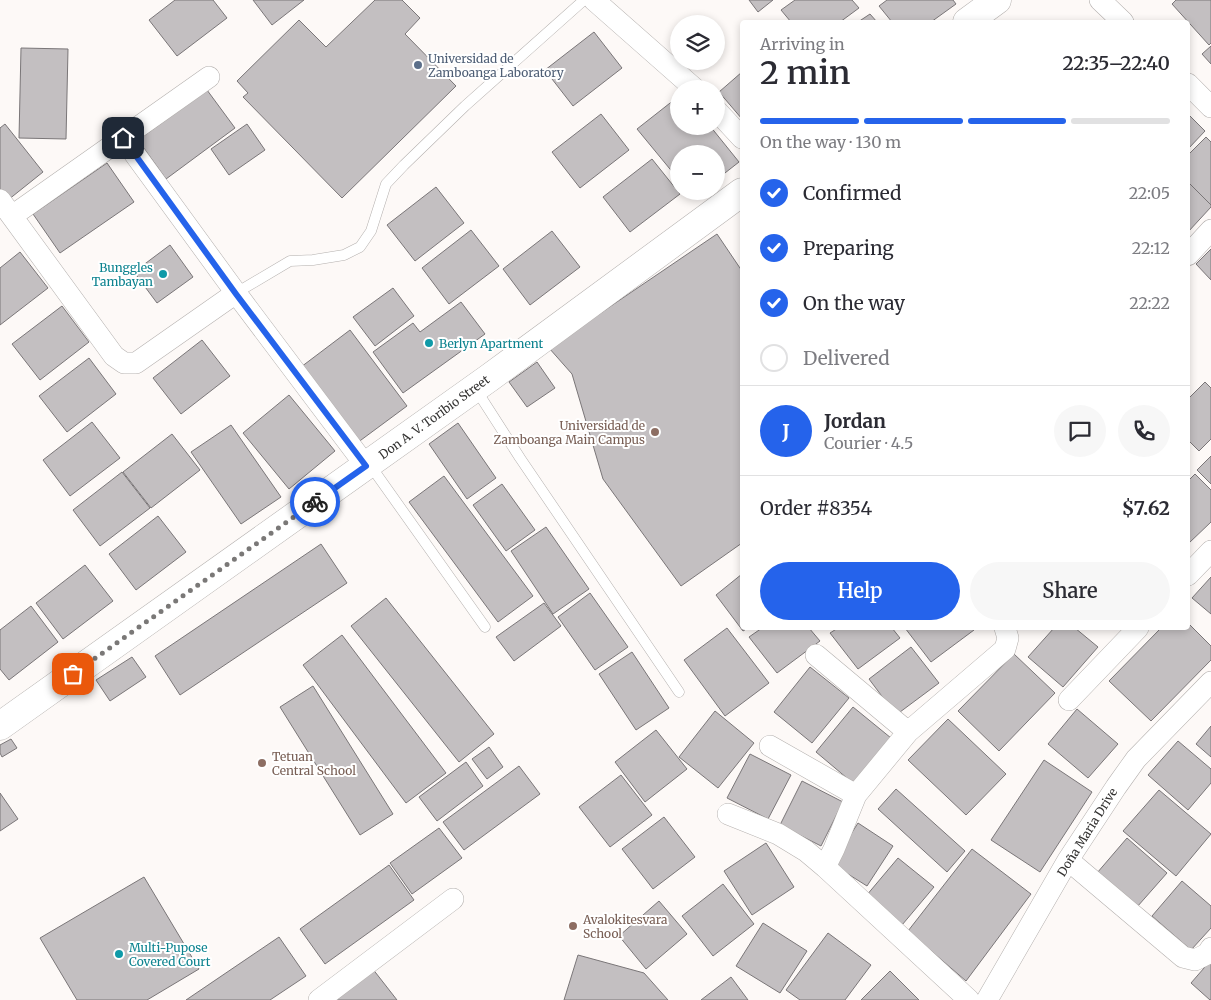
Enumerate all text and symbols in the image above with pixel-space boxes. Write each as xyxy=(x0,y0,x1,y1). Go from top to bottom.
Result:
map controls xyxy=(670,15,725,200)
button: layers xyxy=(670,15,725,70)
text: Arriving in xyxy=(760,34,845,54)
place label: Universidad de Zamboanga Laboratory xyxy=(428,51,564,80)
text: 22:35–22:40 xyxy=(1062,51,1170,75)
text: 2 min xyxy=(760,53,850,93)
marker: Universidad de Zamboanga Laboratory xyxy=(412,59,424,71)
button: + xyxy=(670,80,725,135)
pin xyxy=(102,117,144,159)
icon: home xyxy=(109,124,137,152)
text: On the way · 130 m xyxy=(760,132,901,152)
button: − xyxy=(670,145,725,200)
icon: check xyxy=(760,179,788,207)
text: Confirmed xyxy=(803,181,901,205)
text: 22:05 xyxy=(1129,183,1170,203)
icon: check xyxy=(760,234,788,262)
text: Preparing xyxy=(803,236,894,260)
text: 22:12 xyxy=(1132,238,1170,258)
place label: Bunggles Tambayan xyxy=(92,260,153,289)
marker: Bunggles Tambayan xyxy=(157,268,169,280)
icon: check xyxy=(760,289,788,317)
text: On the way xyxy=(803,291,905,315)
text: 22:22 xyxy=(1129,293,1170,313)
place label: Berlyn Apartment xyxy=(439,336,543,351)
marker: Berlyn Apartment xyxy=(423,337,435,349)
text: Delivered xyxy=(803,346,890,370)
street label: Don A. V. Toribio Street xyxy=(376,372,492,462)
button: chat xyxy=(1054,405,1106,457)
button: phone xyxy=(1118,405,1170,457)
text: Jordan xyxy=(824,409,886,433)
place label: Universidad de Zamboanga Main Campus xyxy=(494,418,645,447)
text: J xyxy=(782,419,790,443)
marker: Universidad de Zamboanga Main Campus xyxy=(649,426,661,438)
text: Courier · 4.5 xyxy=(824,433,913,453)
courier xyxy=(290,477,340,527)
icon: bike xyxy=(301,488,329,516)
text: Order #8354 xyxy=(760,496,872,520)
text: $7.62 xyxy=(1122,496,1170,520)
button: Help xyxy=(760,562,960,620)
button: Share xyxy=(970,562,1170,620)
pin xyxy=(52,653,94,695)
icon: bag xyxy=(59,660,87,688)
place label: Tetuan Central School xyxy=(272,749,356,778)
marker: Tetuan Central School xyxy=(256,757,268,769)
street label: Doña Maria Drive xyxy=(1054,785,1120,879)
place label: Avalokitesvara School xyxy=(582,912,668,941)
marker: Avalokitesvara School xyxy=(567,920,579,932)
place label: Multi-Pupose Covered Court xyxy=(129,940,211,969)
marker: Multi-Pupose Covered Court xyxy=(113,948,125,960)

